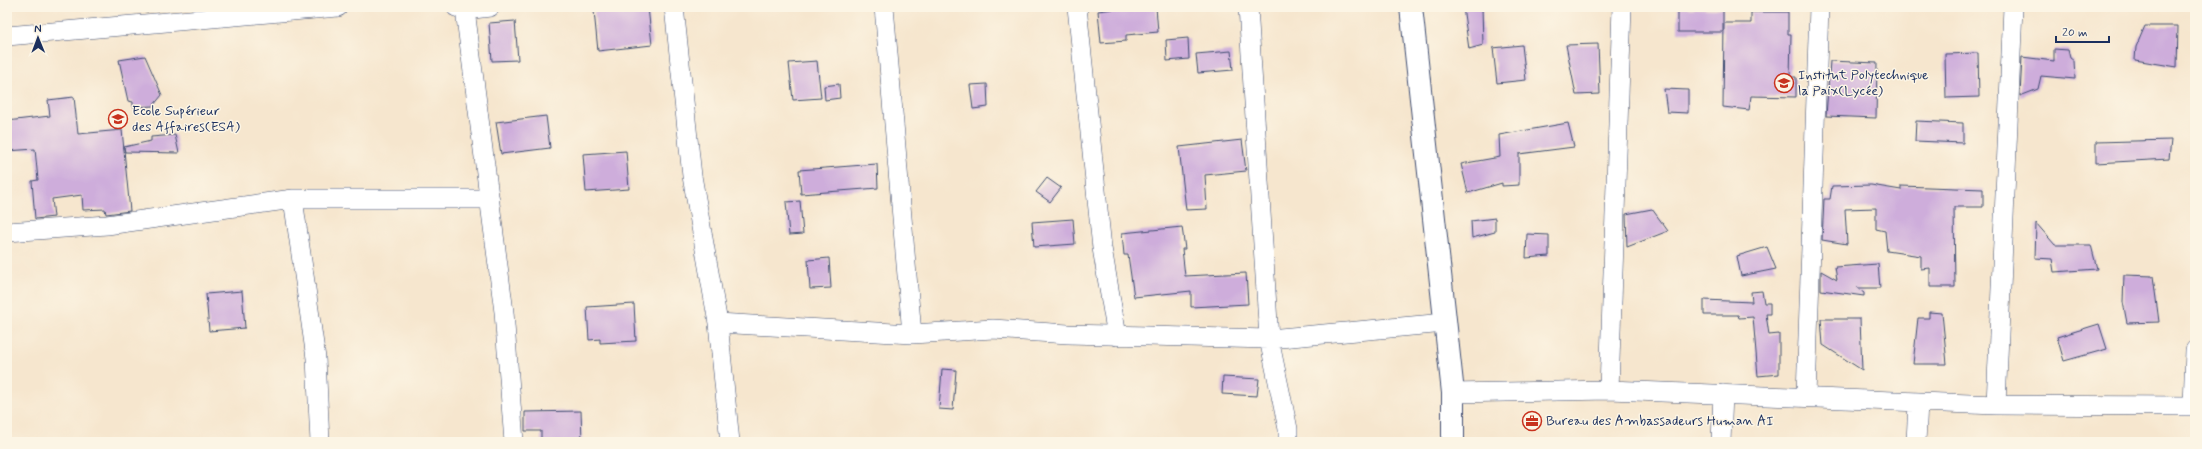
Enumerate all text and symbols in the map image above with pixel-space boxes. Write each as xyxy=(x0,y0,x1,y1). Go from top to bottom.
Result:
north arrow xyxy=(18,18,58,58)
scale bar xyxy=(2056,18,2109,44)
text: N xyxy=(34,22,42,36)
text: 20 m xyxy=(2062,25,2088,41)
place label: Institut Polytechnique la Paix(Lycée) xyxy=(1798,66,1929,100)
school or university icon: Institut Polytechnique la Paix(Lycée) xyxy=(1773,72,1795,94)
place label: Ecole Supérieur des Affaires(ESA) xyxy=(132,102,240,136)
school or university icon: Ecole Supérieur des Affaires(ESA) xyxy=(107,108,129,130)
office icon: Bureau des Ambassadeurs Human AI xyxy=(1521,410,1543,432)
place label: Bureau des Ambassadeurs Human AI xyxy=(1546,412,1774,430)

